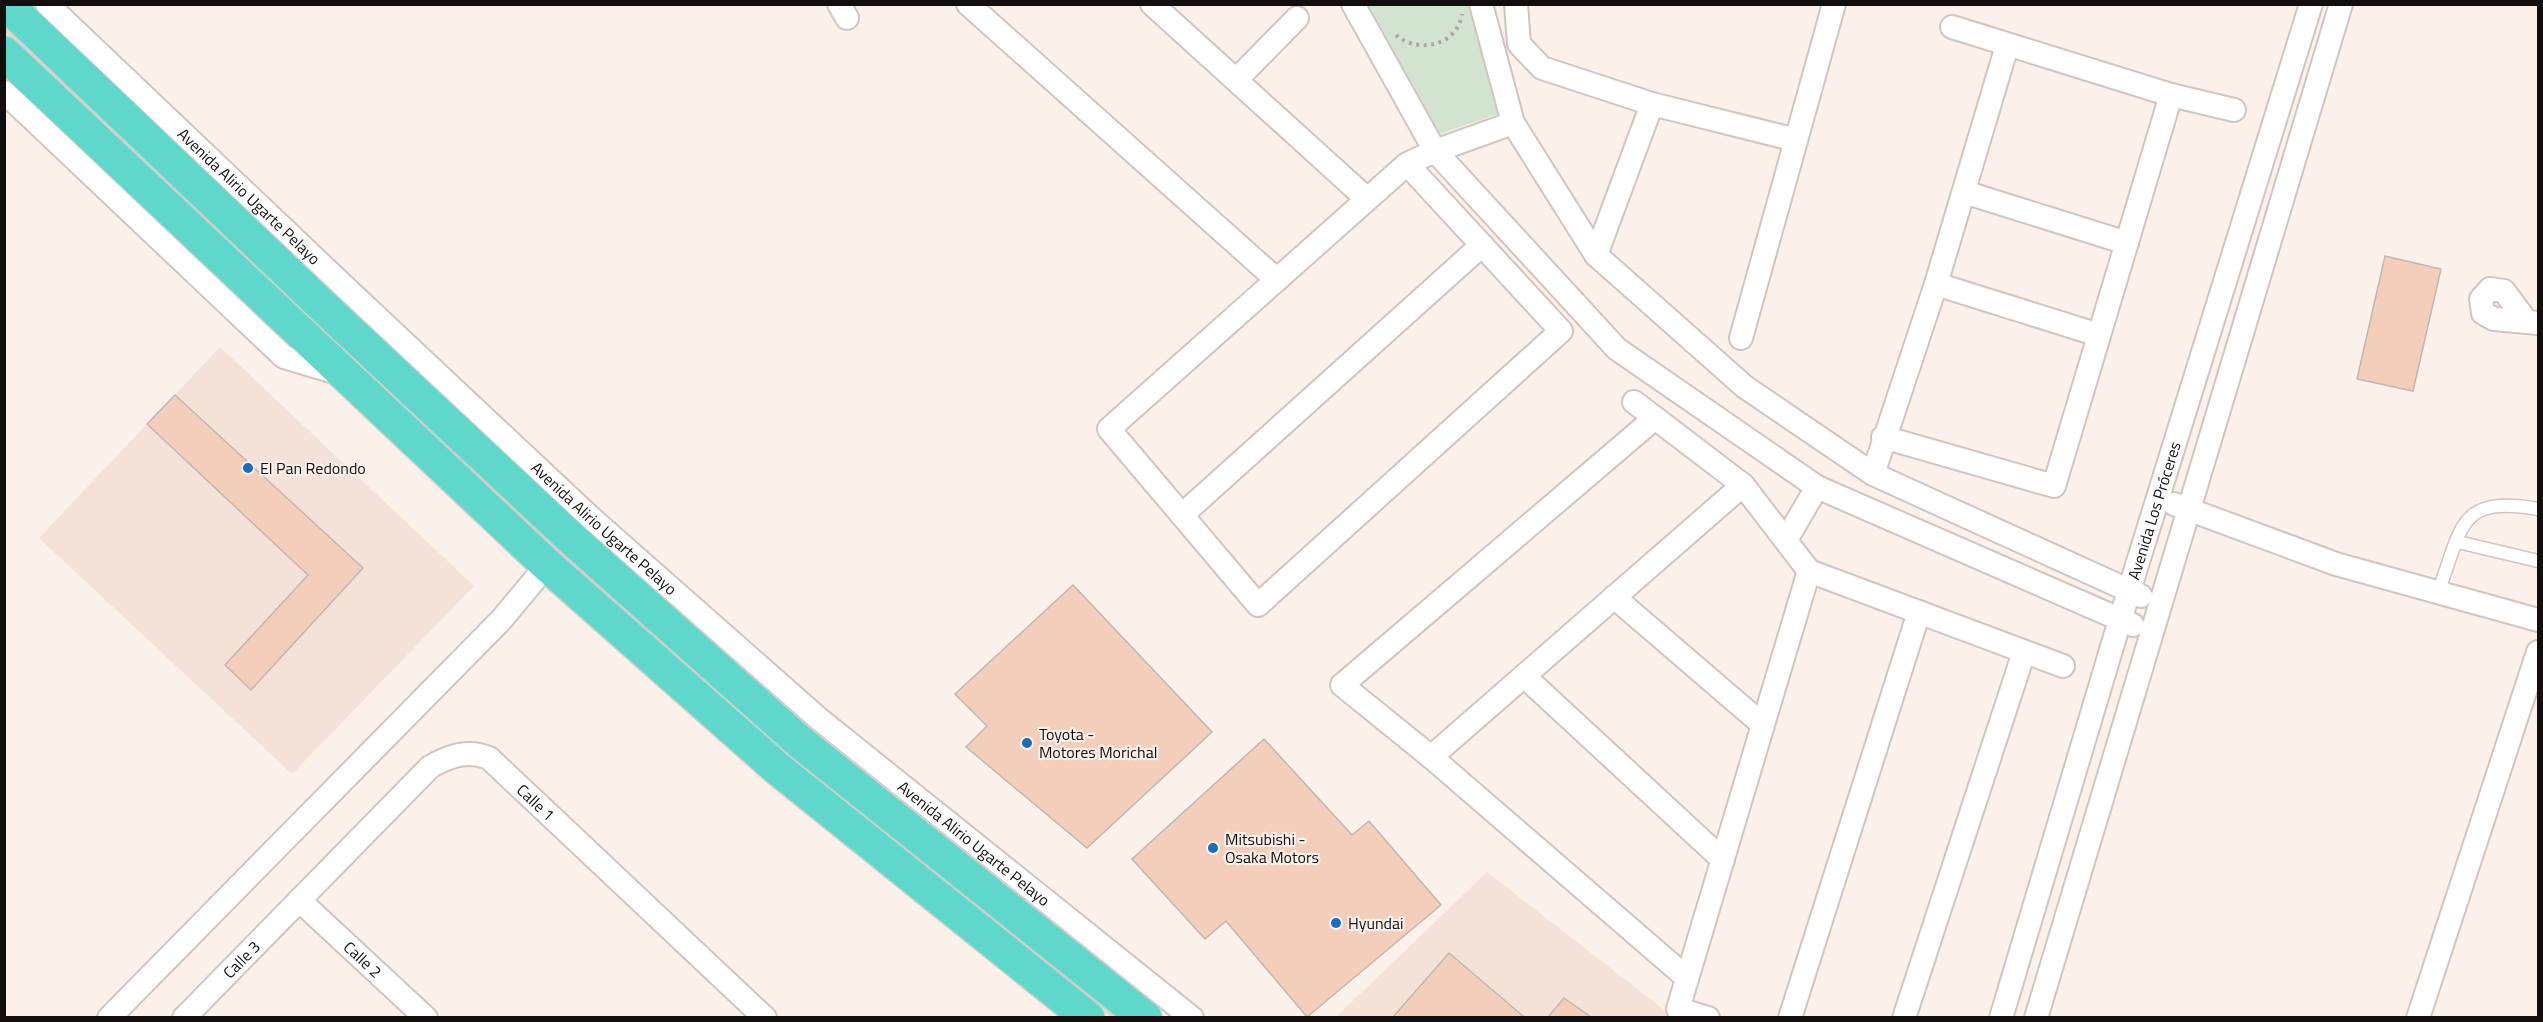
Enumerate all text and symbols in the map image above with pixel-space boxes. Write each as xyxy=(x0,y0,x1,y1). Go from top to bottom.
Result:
street label: Avenida Alirio Ugarte Pelayo xyxy=(172,122,326,270)
street label: Avenida Los Próceres xyxy=(2121,439,2187,583)
place label: El Pan Redondo xyxy=(260,456,366,480)
street label: Avenida Alirio Ugarte Pelayo xyxy=(526,456,682,600)
marker: El Pan Redondo xyxy=(241,461,255,475)
place label: Toyota - Motores Morichal xyxy=(1039,722,1157,764)
marker: Toyota - Motores Morichal xyxy=(1020,736,1034,750)
street label: Avenida Alirio Ugarte Pelayo xyxy=(893,775,1055,912)
street label: Calle 1 xyxy=(511,778,560,826)
place label: Mitsubishi - Osaka Motors xyxy=(1225,827,1319,869)
marker: Mitsubishi - Osaka Motors xyxy=(1206,841,1220,855)
place label: Hyundai xyxy=(1348,911,1404,935)
marker: Hyundai xyxy=(1329,916,1343,930)
street label: Calle 3 xyxy=(217,935,266,984)
street label: Calle 2 xyxy=(338,935,387,983)

